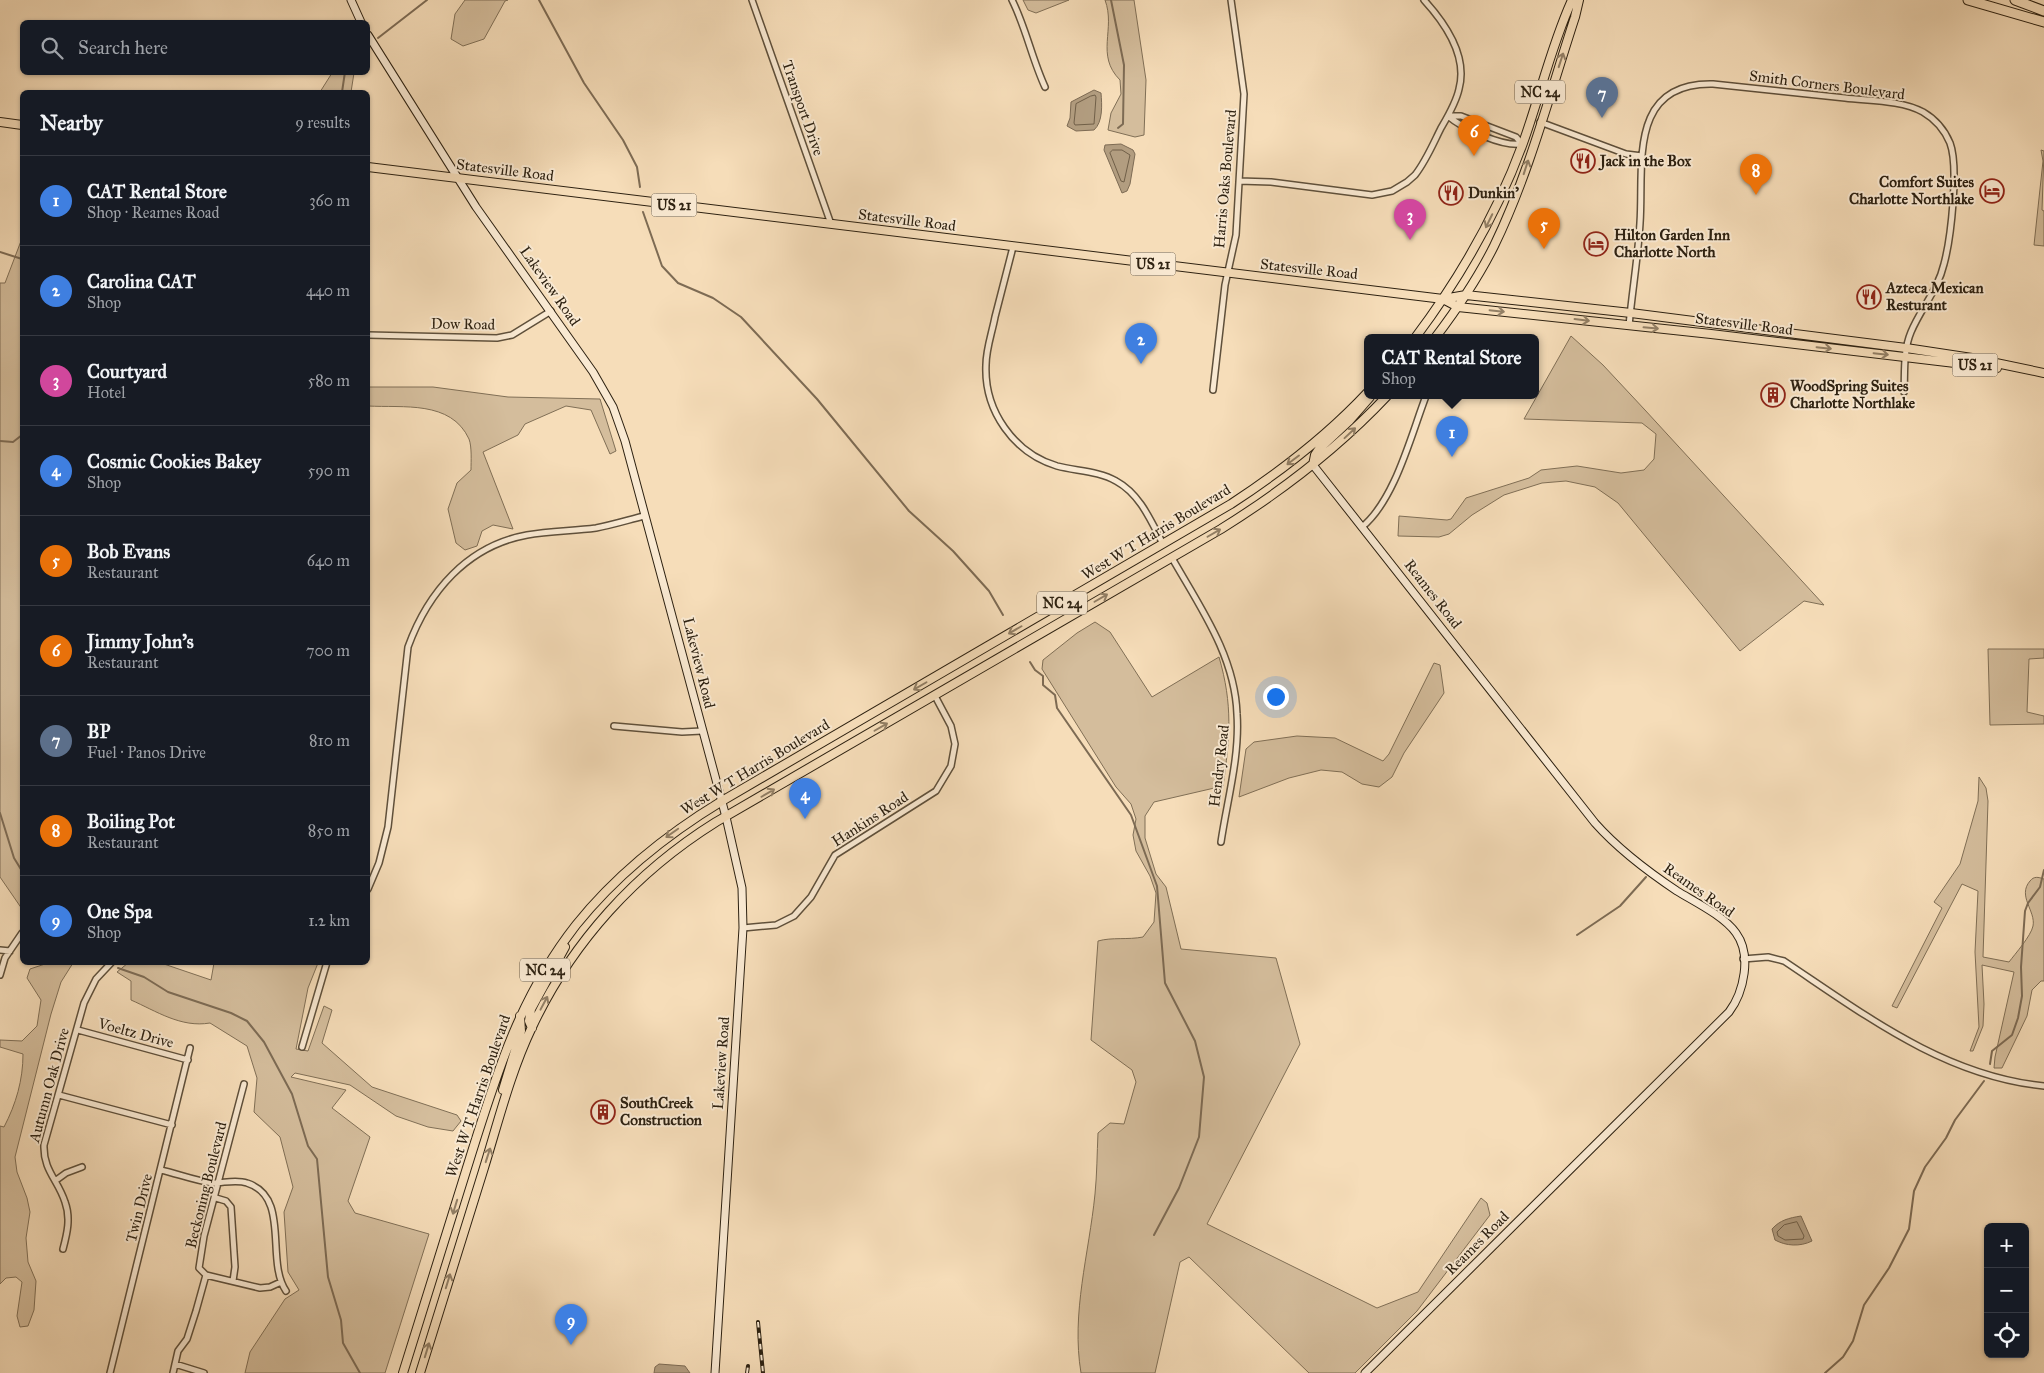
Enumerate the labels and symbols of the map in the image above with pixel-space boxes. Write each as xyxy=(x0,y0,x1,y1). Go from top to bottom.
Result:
one-way arrow xyxy=(1557,53,1566,68)
street label: Transport Drive xyxy=(778,58,828,158)
street label: Smith Corners Boulevard xyxy=(1748,67,1906,104)
pin: 7 xyxy=(1586,77,1618,118)
road number: NC 24 xyxy=(1515,80,1565,104)
street label: Harris Oaks Boulevard xyxy=(1210,108,1240,249)
pin: 6 xyxy=(1458,115,1490,156)
restaurant icon: Jack in the Box xyxy=(1570,148,1596,174)
place label: Jack in the Box xyxy=(1598,152,1692,171)
pin: 8 xyxy=(1740,154,1772,195)
street label: Statesville Road xyxy=(455,155,555,185)
one-way arrow xyxy=(1522,160,1531,175)
place label: Comfort Suites Charlotte Northlake xyxy=(1849,173,1975,208)
hotel icon: Comfort Suites Charlotte Northlake xyxy=(1979,178,2005,204)
restaurant icon: Dunkin' xyxy=(1438,180,1464,206)
place label: Dunkin' xyxy=(1468,184,1519,202)
road number: US 21 xyxy=(652,194,696,216)
pin: 3 xyxy=(1394,199,1426,240)
street label: Statesville Road xyxy=(857,205,957,235)
pin: 5 xyxy=(1528,208,1560,249)
one-way arrow xyxy=(1484,213,1493,228)
place label: Hilton Garden Inn Charlotte North xyxy=(1614,226,1731,261)
hotel icon: Hilton Garden Inn Charlotte North xyxy=(1583,231,1609,257)
street label: Lakeview Road xyxy=(516,243,584,330)
road number: US 21 xyxy=(1130,252,1176,276)
street label: Statesville Road xyxy=(1259,255,1359,283)
place label: Azteca Mexican Resturant xyxy=(1885,279,1984,314)
restaurant icon: Azteca Mexican Resturant xyxy=(1856,284,1882,310)
one-way arrow xyxy=(1488,306,1504,316)
street label: Statesville Road xyxy=(1694,309,1794,339)
street label: Dow Road xyxy=(431,314,496,334)
one-way arrow xyxy=(1574,315,1590,325)
pin: 2 xyxy=(1125,323,1157,364)
one-way arrow xyxy=(1643,323,1659,333)
one-way arrow xyxy=(1815,343,1831,353)
one-way arrow xyxy=(1873,349,1889,359)
road number: US 21 xyxy=(1952,354,1998,376)
place label: WoodSpring Suites Charlotte Northlake xyxy=(1790,377,1916,412)
building icon: WoodSpring Suites Charlotte Northlake xyxy=(1760,382,1786,408)
pin: 1 xyxy=(1436,416,1468,457)
one-way arrow xyxy=(1344,427,1356,439)
one-way arrow xyxy=(1286,455,1300,465)
street label: West W T Harris Boulevard xyxy=(1078,480,1234,584)
one-way arrow xyxy=(1206,528,1221,538)
street label: Reames Road xyxy=(1401,556,1466,632)
road number: NC 24 xyxy=(1037,592,1087,614)
one-way arrow xyxy=(1094,593,1108,603)
street label: Lakeview Road xyxy=(679,616,719,711)
one-way arrow xyxy=(1009,626,1023,636)
one-way arrow xyxy=(913,681,928,691)
your location xyxy=(1263,684,1289,710)
street label: West W T Harris Boulevard xyxy=(677,715,833,819)
one-way arrow xyxy=(873,722,888,731)
street label: Hendry Road xyxy=(1205,723,1233,808)
pin: 4 xyxy=(789,778,821,819)
one-way arrow xyxy=(761,787,775,797)
street label: Hankins Road xyxy=(828,787,912,850)
one-way arrow xyxy=(665,828,679,838)
street label: Reames Road xyxy=(1660,859,1738,921)
road number: NC 24 xyxy=(520,958,570,982)
one-way arrow xyxy=(540,996,549,1011)
street label: West W T Harris Boulevard xyxy=(442,1012,514,1180)
street label: Voeltz Drive xyxy=(95,1014,176,1052)
street label: Lakeview Road xyxy=(709,1016,733,1110)
street label: Autumn Oak Drive xyxy=(25,1026,73,1145)
place label: SouthCreek Construction xyxy=(620,1094,703,1129)
building icon: SouthCreek Construction xyxy=(590,1099,616,1125)
street label: Beckoning Boulevard xyxy=(182,1119,231,1250)
one-way arrow xyxy=(484,1148,493,1163)
street label: Twin Drive xyxy=(122,1172,156,1244)
one-way arrow xyxy=(449,1199,459,1215)
street label: Reames Road xyxy=(1441,1207,1513,1279)
one-way arrow xyxy=(444,1274,454,1290)
pin: 9 xyxy=(555,1304,587,1345)
one-way arrow xyxy=(423,1343,432,1359)

